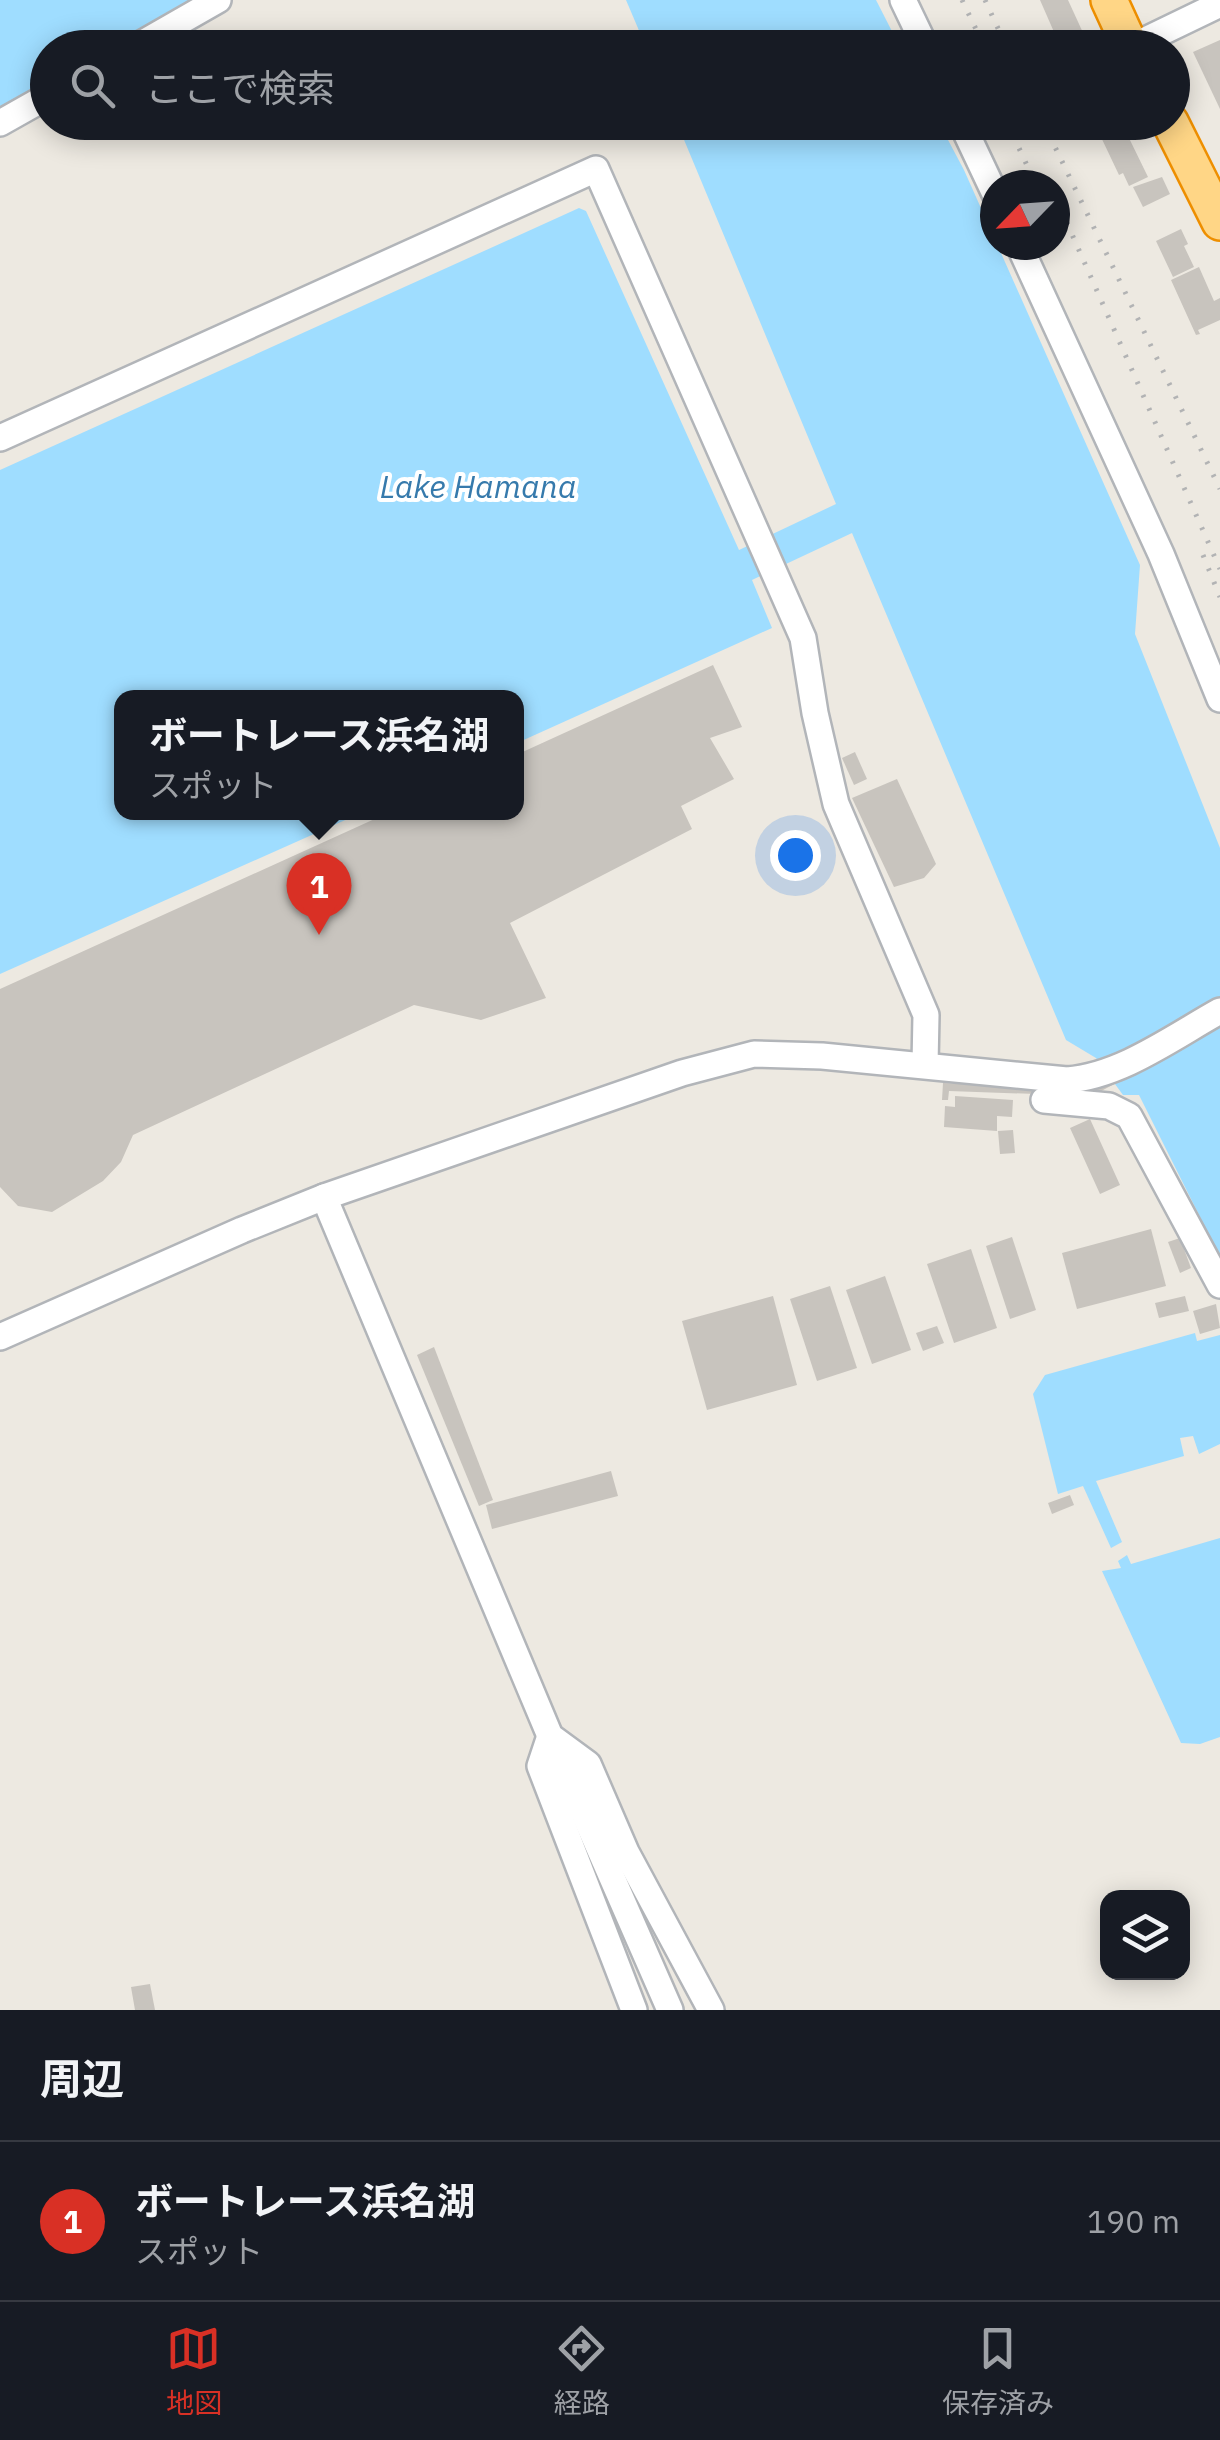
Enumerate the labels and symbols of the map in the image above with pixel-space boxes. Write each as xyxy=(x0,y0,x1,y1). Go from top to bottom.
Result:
north arrow xyxy=(980,170,1070,260)
water label: Lake Hamana xyxy=(380,465,576,507)
your location xyxy=(770,830,821,881)
pin: 1 xyxy=(286,852,352,935)

